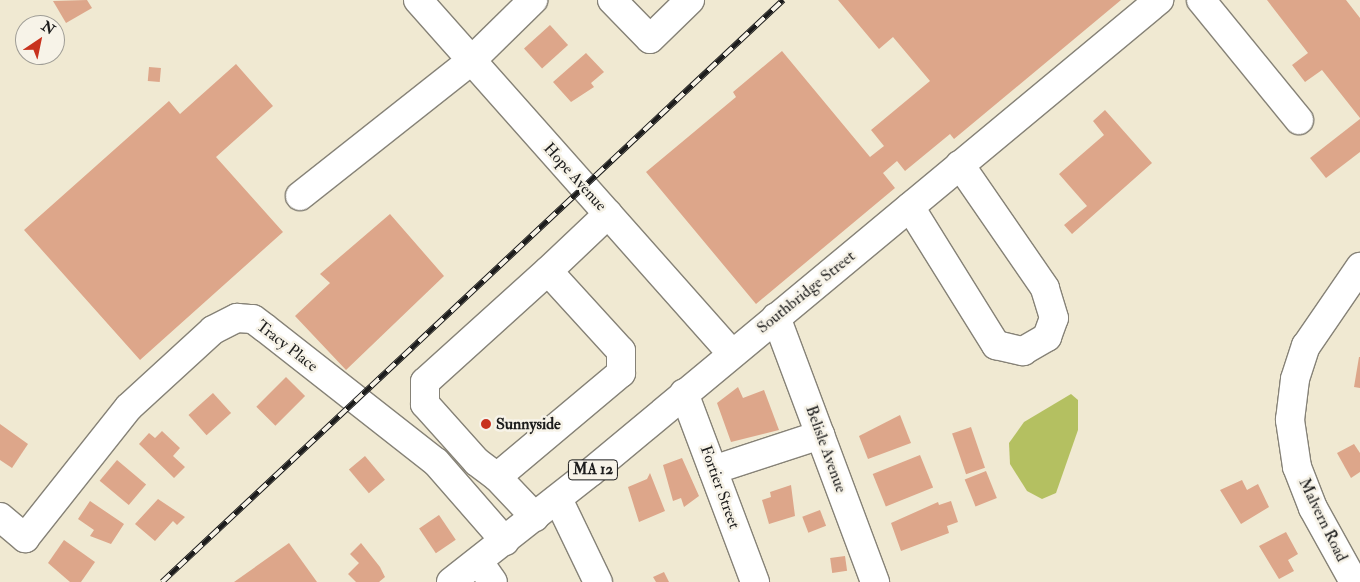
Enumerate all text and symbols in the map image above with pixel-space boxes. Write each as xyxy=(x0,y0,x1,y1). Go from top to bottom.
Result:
north arrow xyxy=(15,15,65,65)
text: N xyxy=(38,17,58,39)
street label: Hope Avenue xyxy=(539,139,611,215)
street label: Southbridge Street xyxy=(753,247,859,337)
street label: Tracy Place xyxy=(252,316,322,376)
street label: Belisle Avenue xyxy=(801,403,851,495)
place label: Sunnyside xyxy=(496,414,561,434)
marker: Sunnyside xyxy=(480,418,492,430)
street label: Fortier Street xyxy=(696,443,744,531)
road number: MA 12 xyxy=(567,458,619,482)
street label: Malvern Road xyxy=(1295,475,1351,565)

